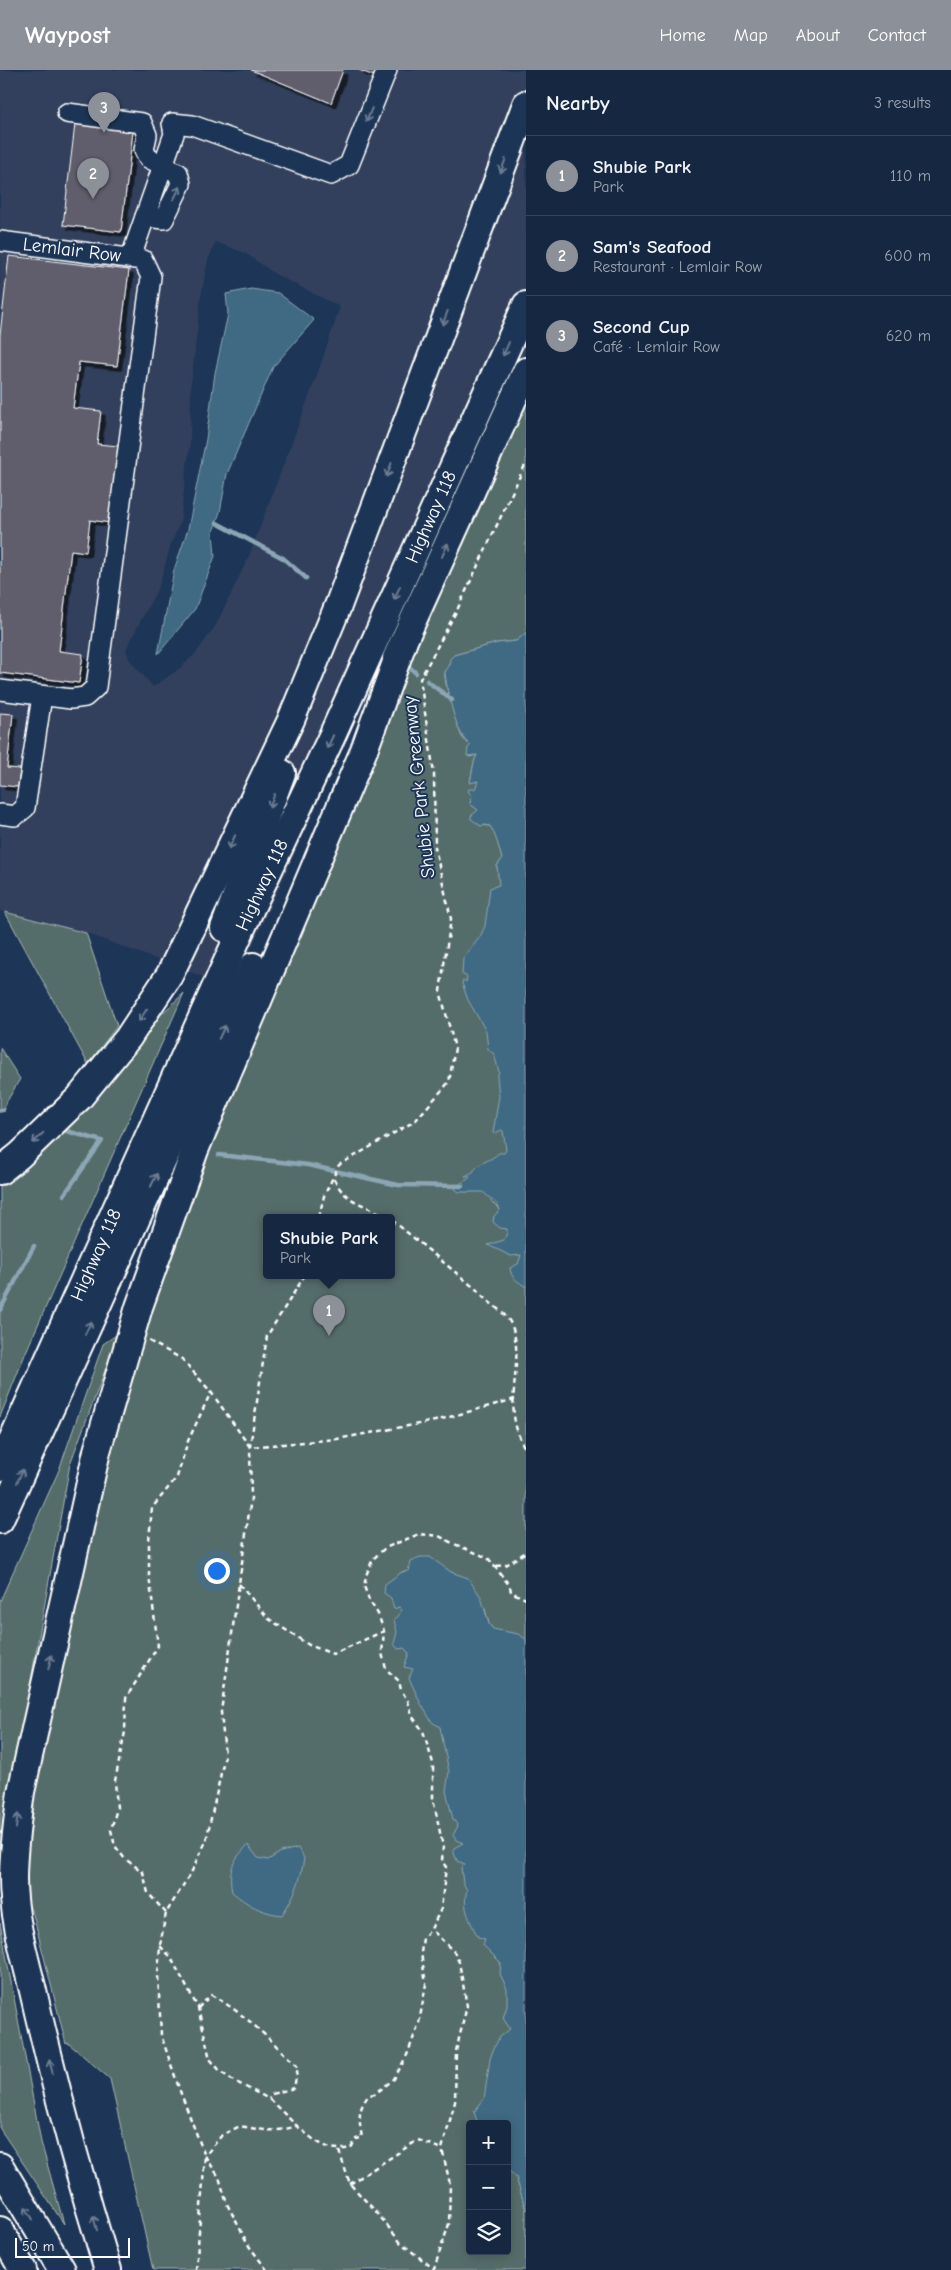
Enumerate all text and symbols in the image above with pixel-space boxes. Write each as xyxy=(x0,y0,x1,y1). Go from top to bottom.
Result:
text: Waypost xyxy=(25,21,110,49)
text: Home xyxy=(659,25,706,46)
text: Map xyxy=(734,25,768,46)
text: About xyxy=(796,25,840,46)
text: Contact xyxy=(868,25,926,46)
text: Nearby xyxy=(546,91,610,115)
pin: 3 xyxy=(88,92,120,133)
text: 3 results xyxy=(874,94,931,112)
one-way arrow xyxy=(364,107,373,122)
text: Shubie Park xyxy=(593,156,691,178)
pin: 2 xyxy=(77,158,109,199)
one-way arrow xyxy=(498,158,507,173)
text: 1 xyxy=(559,167,565,185)
text: 110 m xyxy=(890,167,931,185)
text: Park xyxy=(593,178,624,196)
one-way arrow xyxy=(172,185,182,200)
street label: Lemlair Row xyxy=(22,233,123,267)
text: Sam's Seafood xyxy=(593,236,712,258)
text: 2 xyxy=(558,247,566,265)
text: 600 m xyxy=(884,247,931,265)
text: Restaurant · Lemlair Row xyxy=(593,258,762,276)
one-way arrow xyxy=(440,310,449,325)
text: Second Cup xyxy=(593,316,690,338)
text: 3 xyxy=(558,327,566,345)
text: 620 m xyxy=(886,327,931,345)
text: Café · Lemlair Row xyxy=(593,338,720,356)
one-way arrow xyxy=(501,341,510,356)
one-way arrow xyxy=(384,462,393,477)
street label: Highway 118 xyxy=(401,467,461,567)
one-way arrow xyxy=(441,543,450,558)
one-way arrow xyxy=(391,585,401,600)
street label: Shubie Park Greenway xyxy=(398,694,440,879)
one-way arrow xyxy=(325,734,335,749)
one-way arrow xyxy=(266,794,275,809)
one-way arrow xyxy=(227,834,236,849)
street label: Highway 118 xyxy=(231,836,293,934)
one-way arrow xyxy=(138,1007,148,1021)
one-way arrow xyxy=(218,1025,227,1040)
one-way arrow xyxy=(32,1132,44,1144)
one-way arrow xyxy=(149,1172,159,1187)
street label: Highway 118 xyxy=(66,1205,126,1305)
popup xyxy=(263,1214,395,1279)
text: Shubie Park xyxy=(280,1227,378,1249)
text: Park xyxy=(280,1249,311,1267)
pin: 1 xyxy=(313,1295,345,1336)
one-way arrow xyxy=(83,1321,93,1336)
one-way arrow xyxy=(16,1469,25,1484)
your location xyxy=(204,1558,230,1584)
one-way arrow xyxy=(46,1655,55,1671)
one-way arrow xyxy=(12,1813,22,1829)
one-way arrow xyxy=(46,2059,55,2075)
map controls xyxy=(466,2120,511,2255)
button: + xyxy=(466,2120,511,2165)
button: − xyxy=(466,2165,511,2210)
one-way arrow xyxy=(23,2206,33,2220)
button: layers xyxy=(466,2210,511,2255)
one-way arrow xyxy=(89,2216,99,2232)
scale bar xyxy=(15,2235,130,2258)
text: 50 m xyxy=(22,2238,54,2255)

